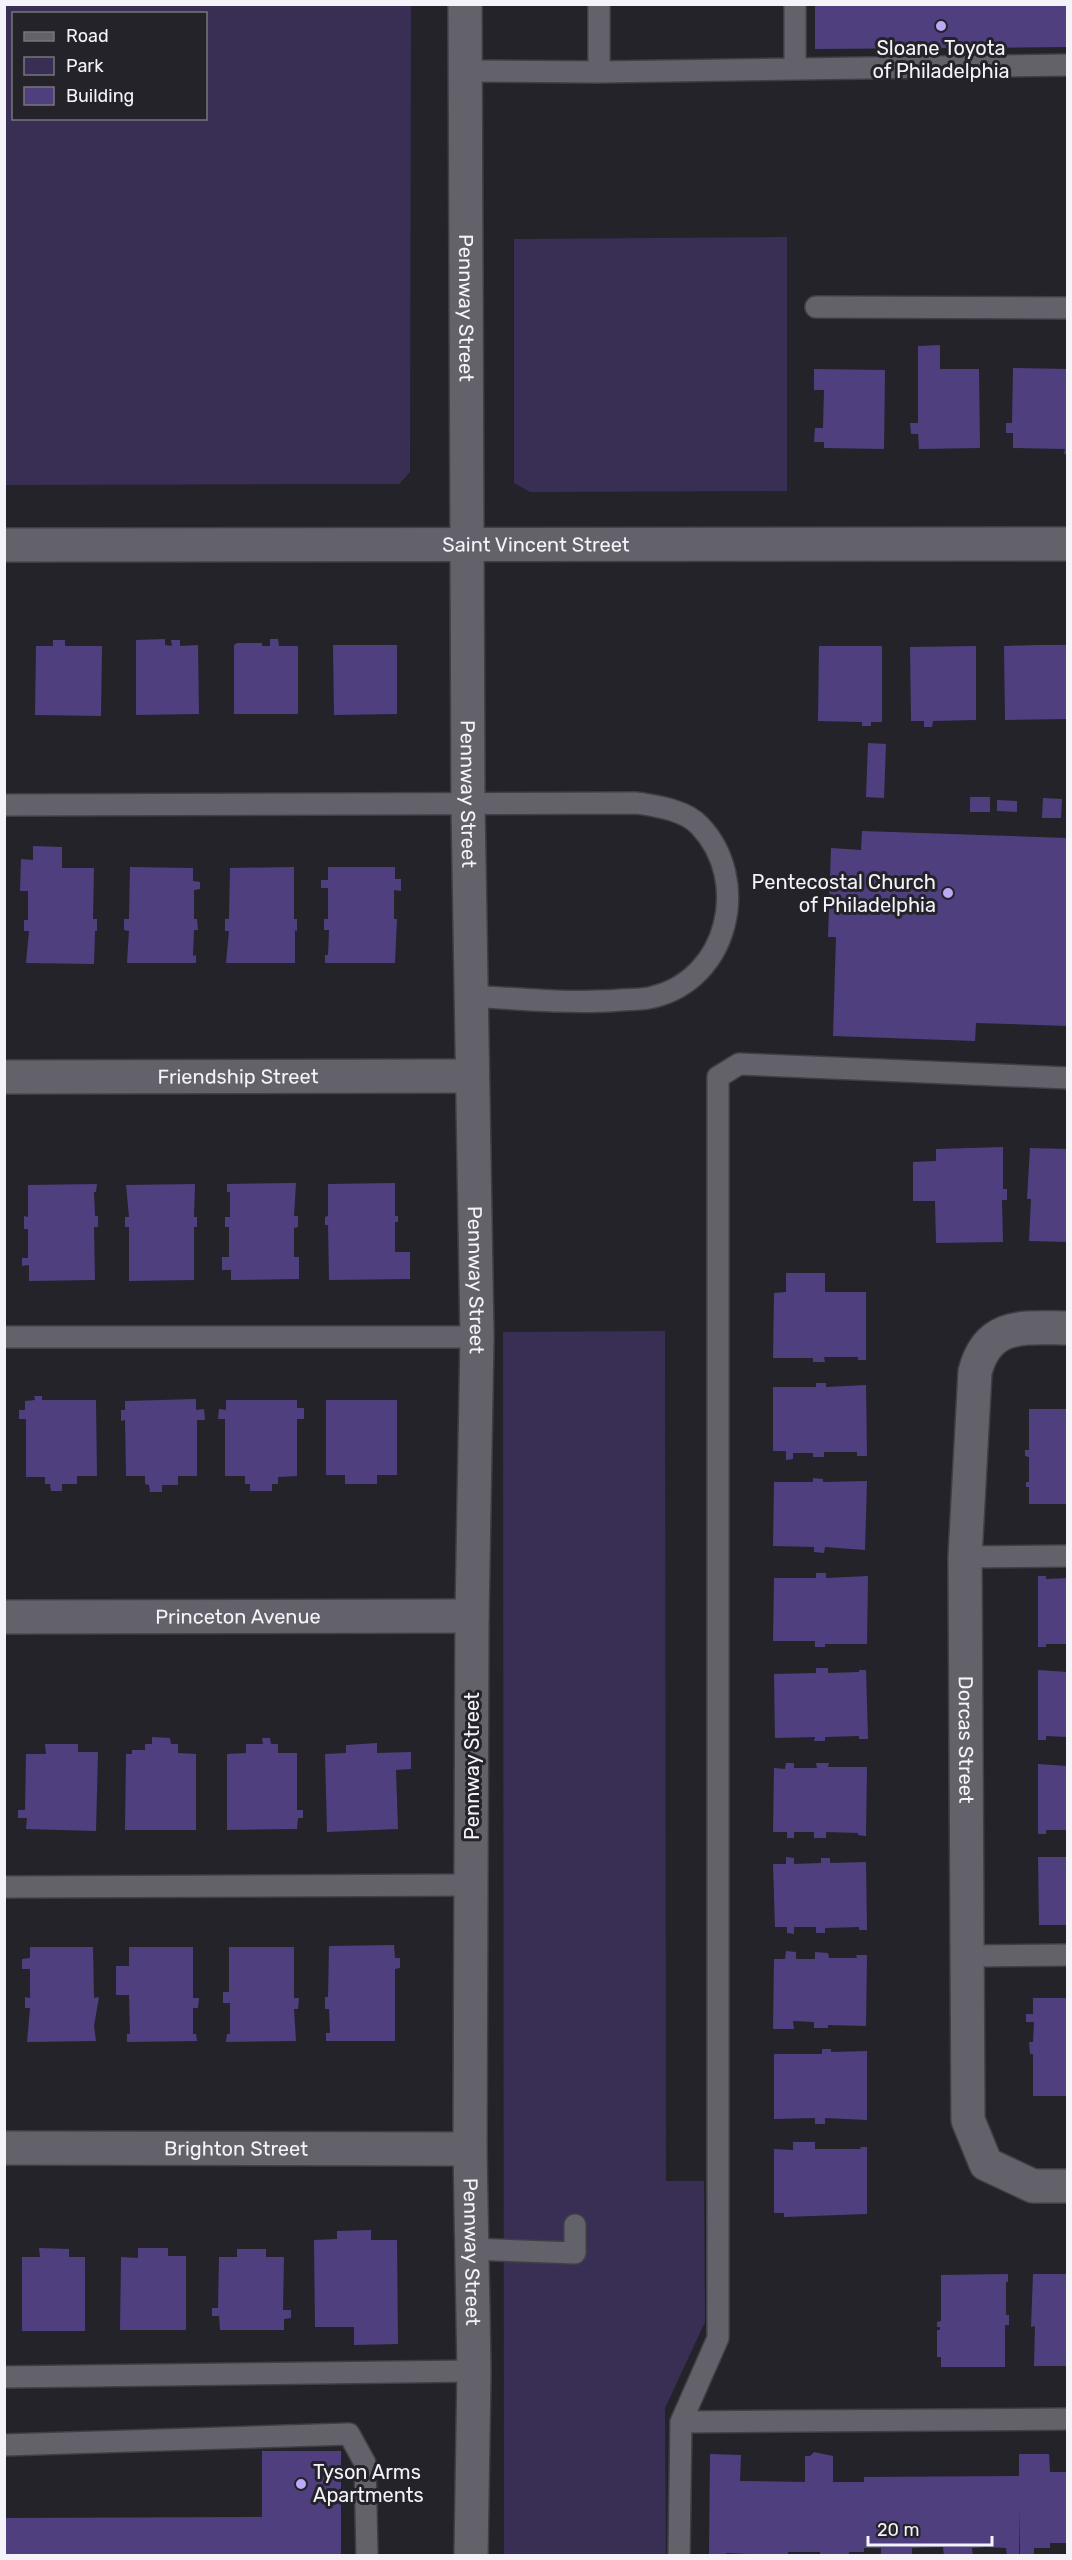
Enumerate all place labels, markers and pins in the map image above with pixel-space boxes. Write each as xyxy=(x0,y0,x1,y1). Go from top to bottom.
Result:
marker: Sloane Toyota of Philadelphia xyxy=(934,19,948,33)
place label: Sloane Toyota of Philadelphia xyxy=(872,36,1010,83)
place label: Pentecostal Church of Philadelphia xyxy=(752,870,936,917)
marker: Pentecostal Church of Philadelphia xyxy=(941,886,955,900)
place label: Tyson Arms Apartments xyxy=(313,2460,424,2507)
marker: Tyson Arms Apartments xyxy=(294,2477,308,2491)

